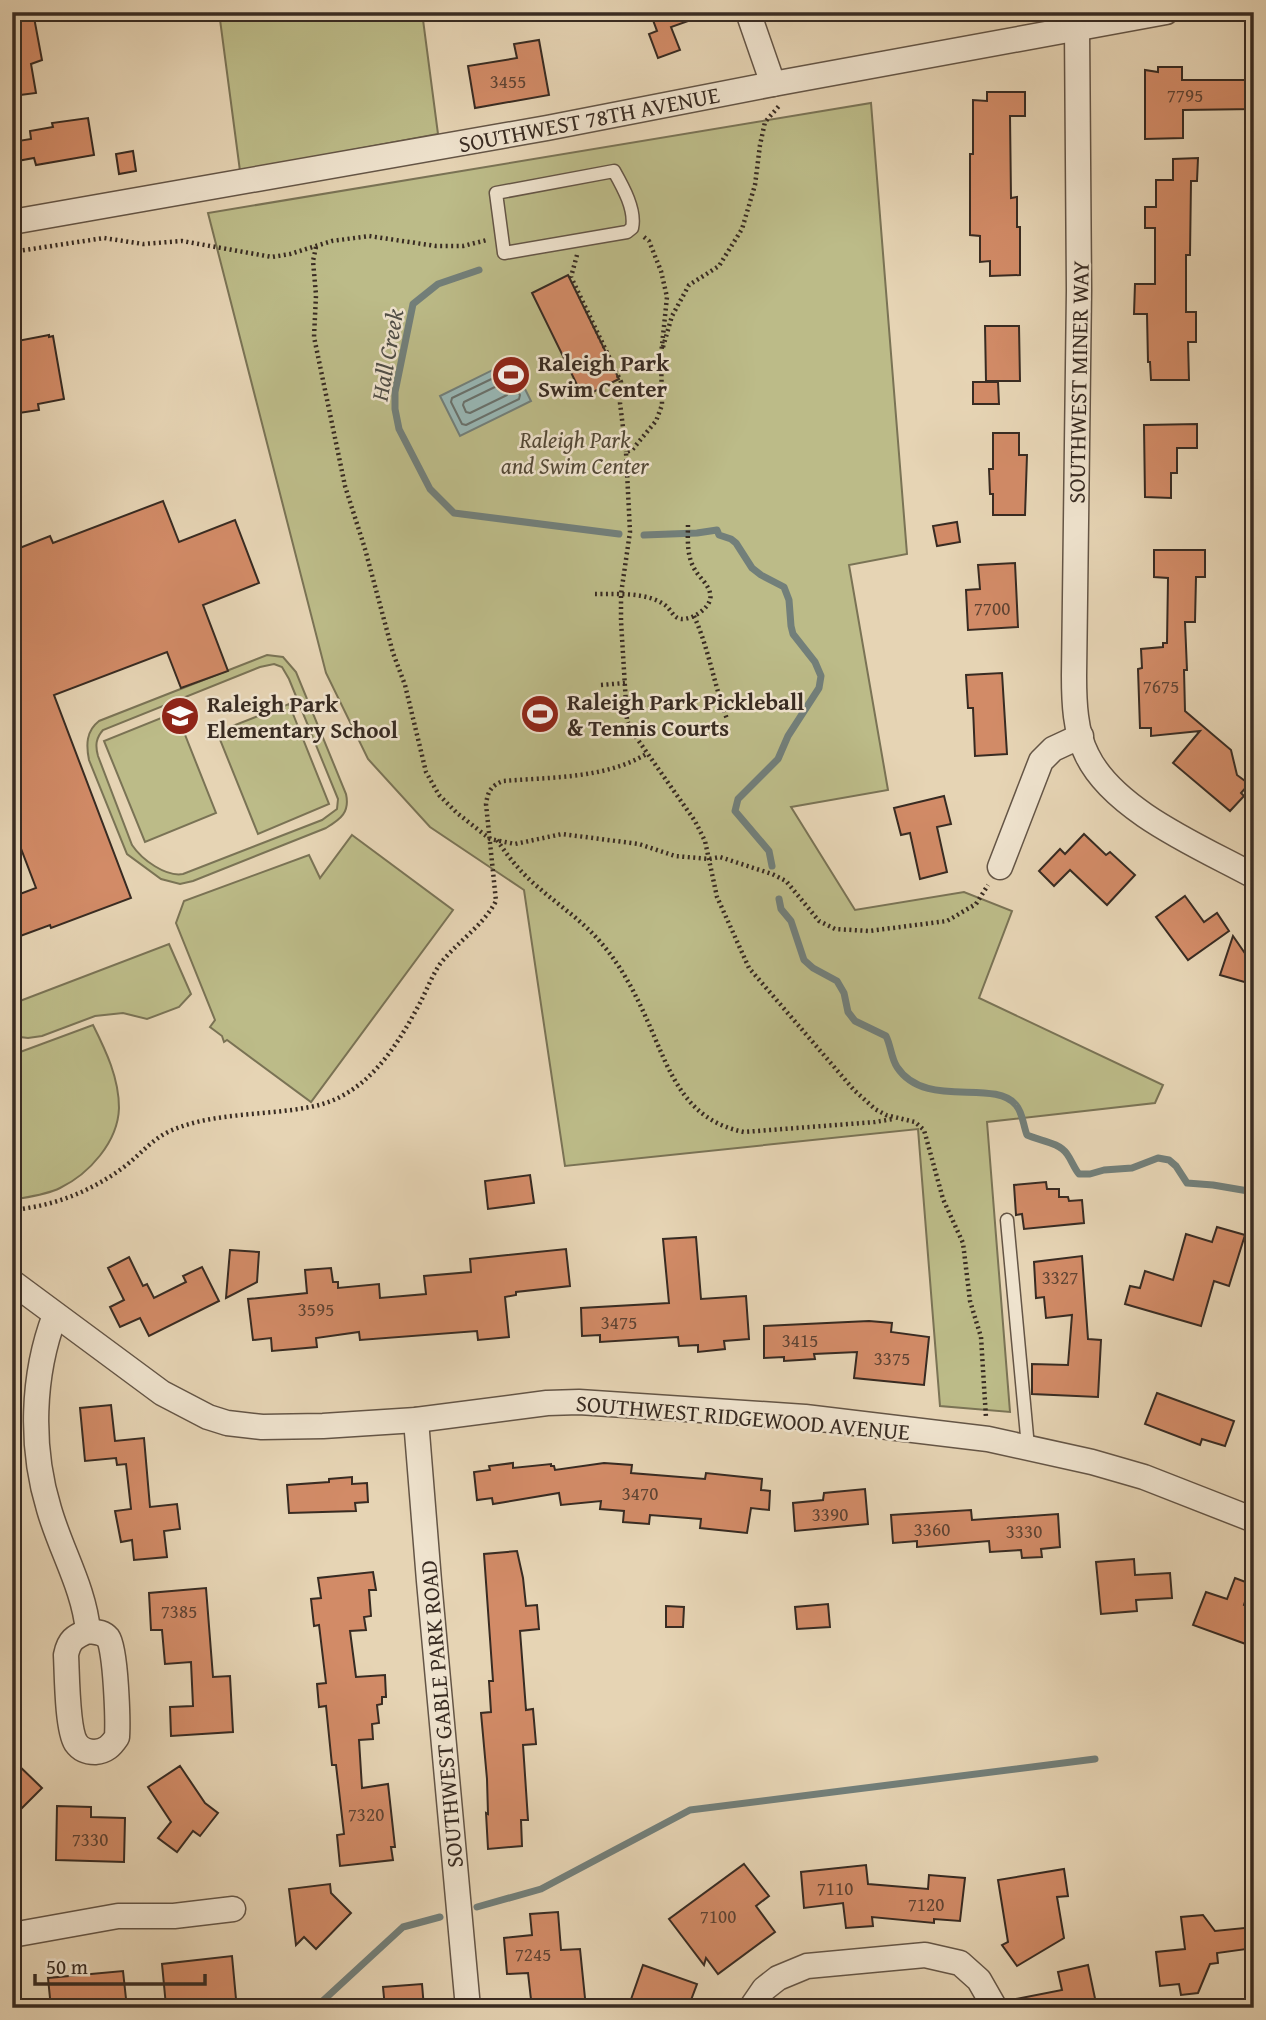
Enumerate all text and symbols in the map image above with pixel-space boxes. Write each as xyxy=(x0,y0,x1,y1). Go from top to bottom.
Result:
house number: 3455 xyxy=(490,67,526,95)
street label: SOUTHWEST 78TH AVENUE xyxy=(456,78,722,160)
house number: 7795 xyxy=(1167,81,1203,109)
street label: SOUTHWEST MINER WAY xyxy=(1059,260,1097,504)
water label: Hall Creek xyxy=(362,306,412,405)
place label: Raleigh Park Swim Center xyxy=(538,346,670,405)
sports icon: Raleigh Park Swim Center xyxy=(490,354,532,396)
park label: Raleigh Park and Swim Center xyxy=(501,423,650,482)
house number: 7700 xyxy=(974,594,1010,622)
house number: 7675 xyxy=(1143,672,1179,700)
place label: Raleigh Park Pickleball & Tennis Courts xyxy=(567,685,804,744)
place label: Raleigh Park Elementary School xyxy=(207,687,398,746)
sports icon: Raleigh Park Pickleball & Tennis Courts xyxy=(519,693,561,735)
school or university icon: Raleigh Park Elementary School xyxy=(159,695,201,737)
house number: 3327 xyxy=(1042,1263,1078,1291)
house number: 3595 xyxy=(298,1295,334,1323)
house number: 3475 xyxy=(601,1308,637,1336)
house number: 3415 xyxy=(782,1326,818,1354)
house number: 3375 xyxy=(874,1344,910,1372)
street label: SOUTHWEST RIDGEWOOD AVENUE xyxy=(575,1386,911,1448)
house number: 3470 xyxy=(622,1479,658,1507)
house number: 3390 xyxy=(812,1500,848,1528)
house number: 3360 xyxy=(914,1515,950,1543)
house number: 3330 xyxy=(1006,1517,1042,1545)
street label: SOUTHWEST GABLE PARK ROAD xyxy=(411,1559,471,1869)
house number: 7385 xyxy=(161,1597,197,1625)
house number: 7320 xyxy=(348,1800,384,1828)
house number: 7330 xyxy=(72,1825,108,1853)
house number: 7110 xyxy=(817,1874,853,1902)
house number: 7120 xyxy=(908,1890,944,1918)
house number: 7100 xyxy=(700,1902,736,1930)
house number: 7245 xyxy=(515,1940,551,1968)
scale bar xyxy=(35,1943,205,1987)
text: 50 m xyxy=(46,1951,88,1982)

